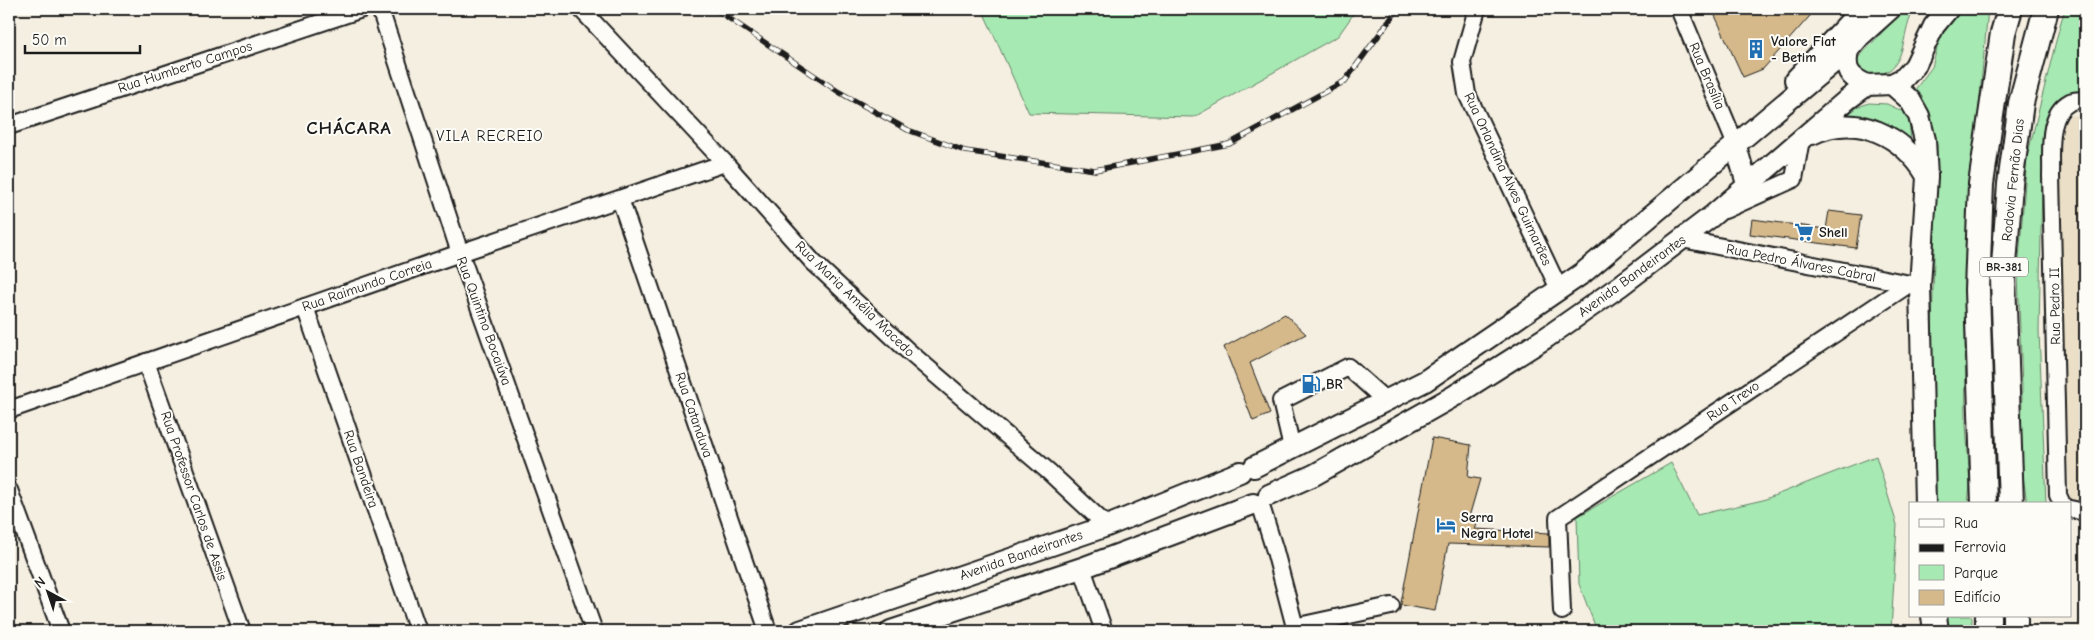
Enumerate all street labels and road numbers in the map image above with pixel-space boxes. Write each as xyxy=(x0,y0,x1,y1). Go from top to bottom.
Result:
street label: Rua Humberto Campos xyxy=(116,37,254,97)
street label: Rua Brasília xyxy=(1685,40,1729,112)
street label: Rua Orlandina Alves Guimarães xyxy=(1460,90,1556,268)
street label: Rodovia Fernão Dias xyxy=(1998,118,2028,242)
street label: Avenida Bandeirantes xyxy=(1575,231,1689,321)
street label: Rua Maria Amélia Macedo xyxy=(792,238,918,360)
street label: Rua Pedro Álvares Cabral xyxy=(1725,240,1877,286)
street label: Rua Quintino Bocaiúva xyxy=(453,254,515,388)
street label: Rua Raimundo Correia xyxy=(300,255,434,315)
road number: BR-381 xyxy=(1980,258,2028,276)
street label: Rua Pedro II xyxy=(2046,267,2064,345)
street label: Rua Catanduva xyxy=(671,370,717,460)
street label: Rua Trevo xyxy=(1703,377,1763,425)
street label: Rua Professor Carlos de Assis xyxy=(157,409,231,583)
street label: Rua Bandeira xyxy=(340,428,382,510)
street label: Avenida Bandeirantes xyxy=(957,526,1085,584)

